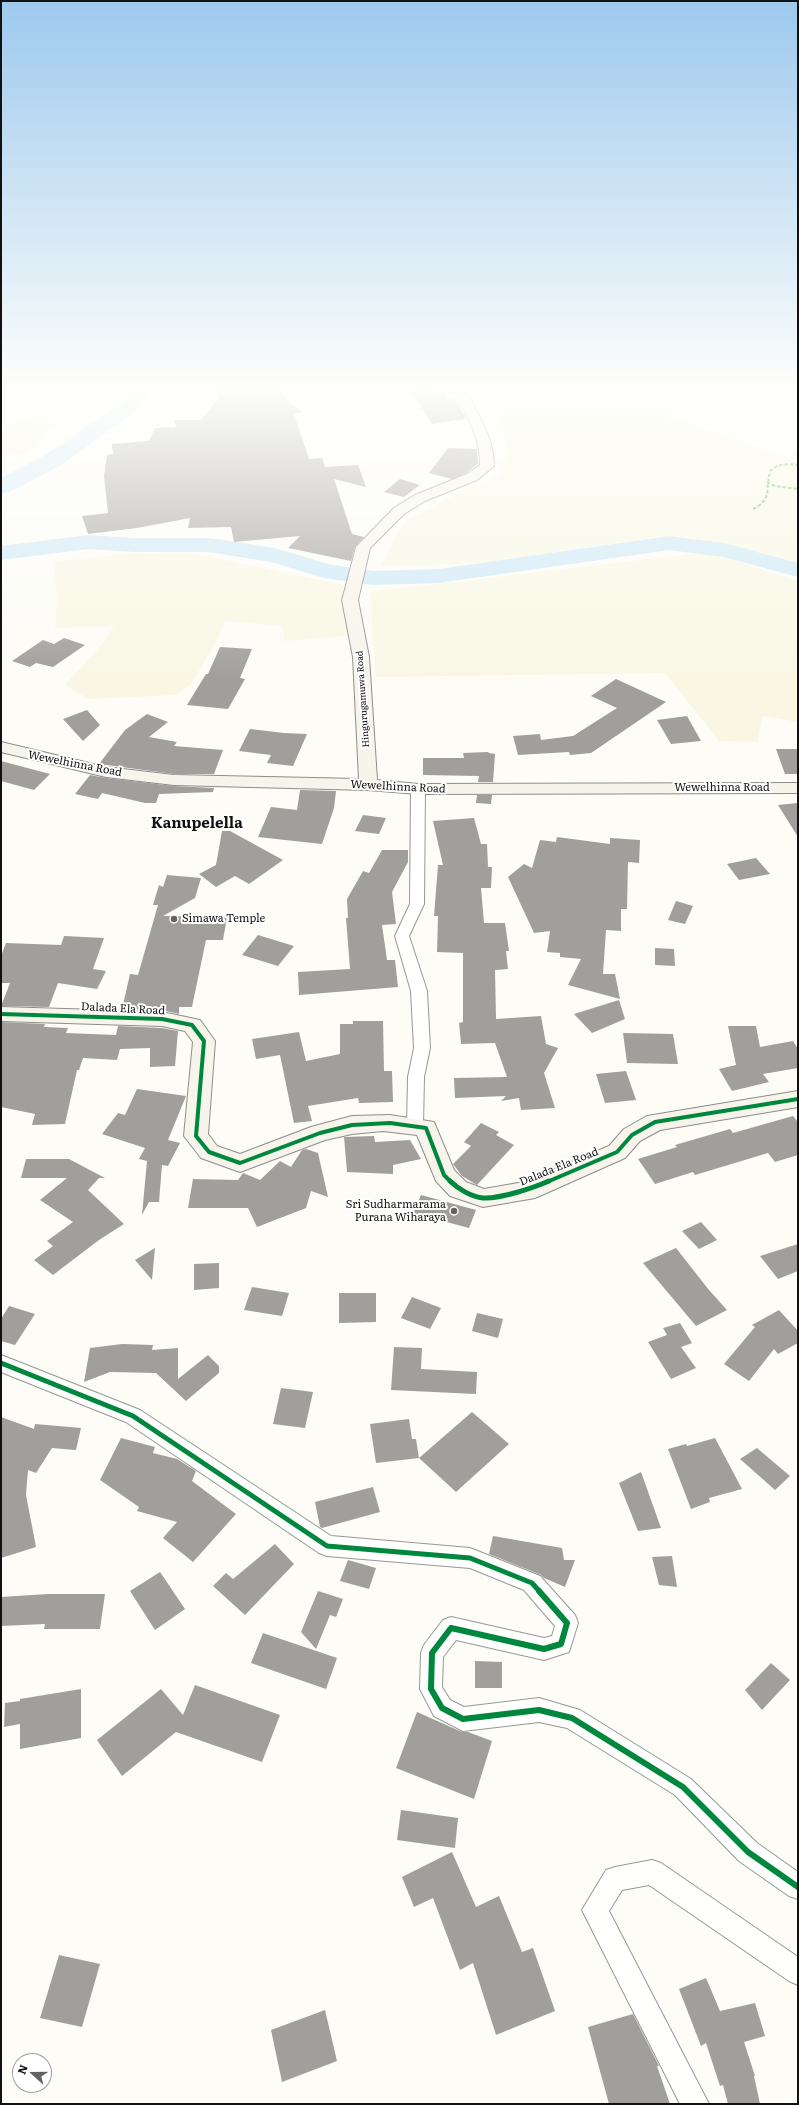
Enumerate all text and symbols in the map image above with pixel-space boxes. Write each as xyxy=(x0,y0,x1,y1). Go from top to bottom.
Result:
street label: Hingurugamuwa Road xyxy=(354,650,372,748)
street label: Wewelhinna Road xyxy=(27,748,123,780)
street label: Wewelhinna Road xyxy=(350,778,446,796)
street label: Wewelhinna Road xyxy=(674,781,770,795)
district label: Kanupelella xyxy=(151,815,243,833)
place label: Simawa Temple xyxy=(182,912,265,926)
marker: Simawa Temple xyxy=(169,914,179,924)
street label: Dalada Ela Road xyxy=(81,1000,165,1018)
street label: Dalada Ela Road xyxy=(517,1145,601,1189)
place label: Sri Sudharmarama Purana Wiharaya xyxy=(346,1198,446,1224)
marker: Sri Sudharmarama Purana Wiharaya xyxy=(449,1206,459,1216)
north arrow xyxy=(12,2053,52,2093)
text: N xyxy=(13,2062,31,2076)

